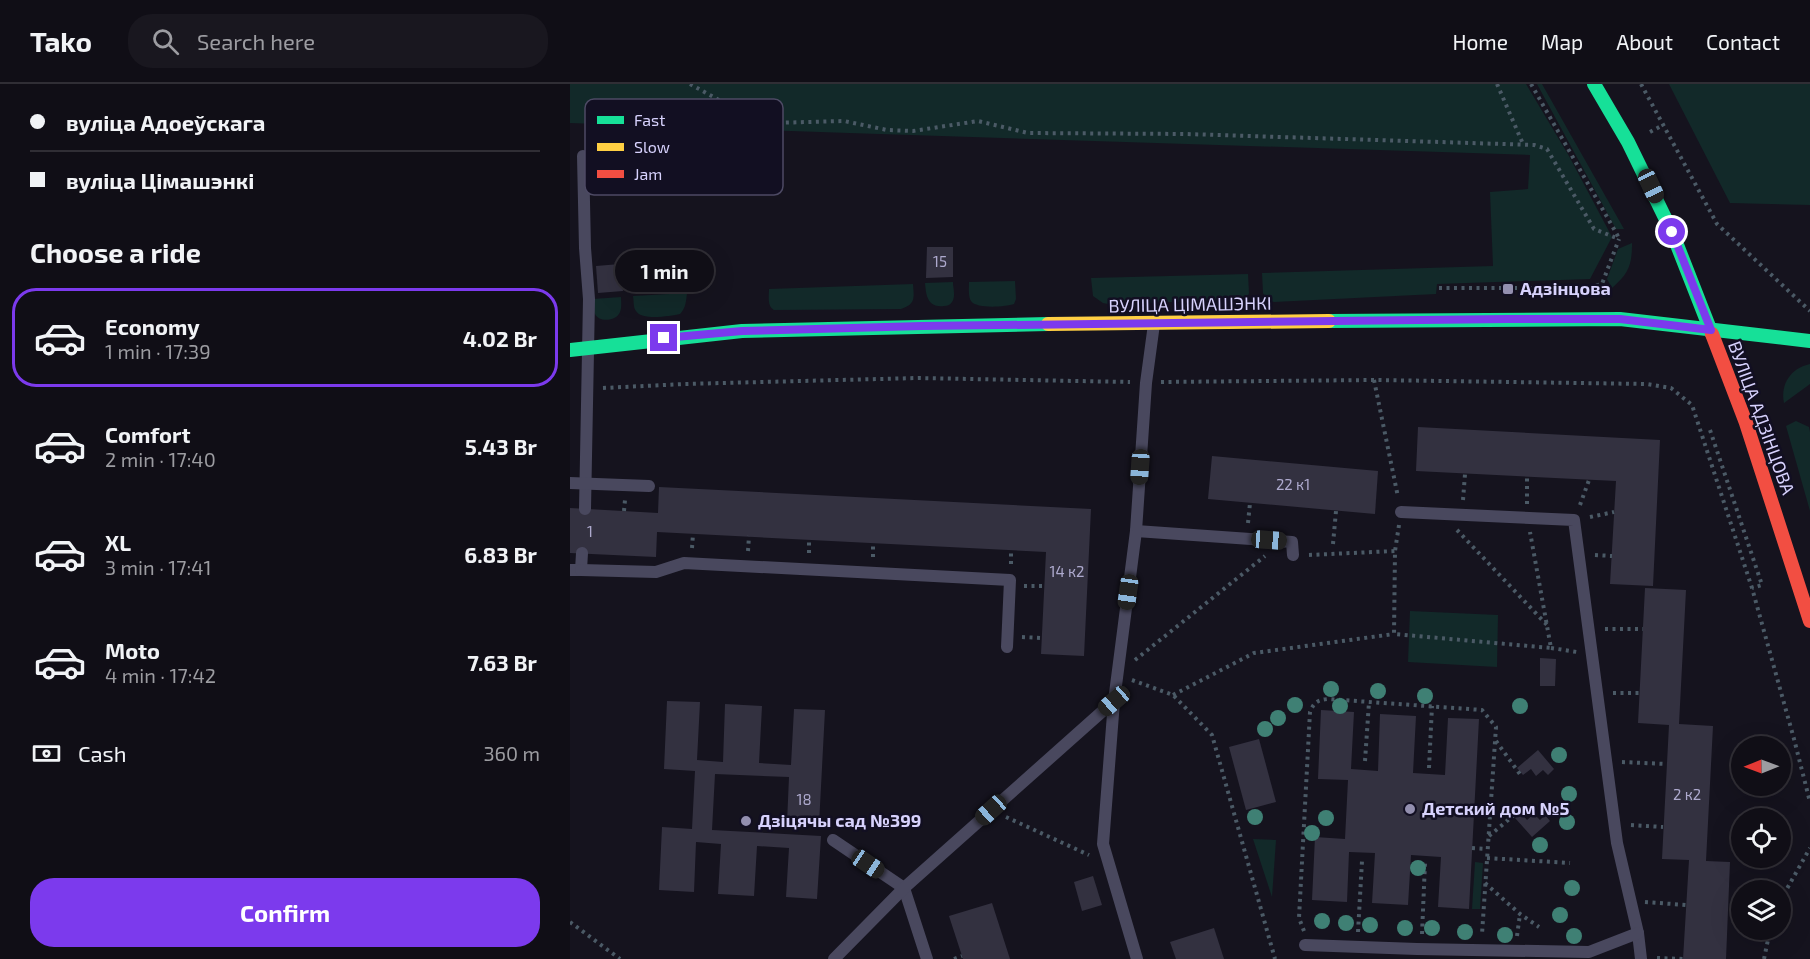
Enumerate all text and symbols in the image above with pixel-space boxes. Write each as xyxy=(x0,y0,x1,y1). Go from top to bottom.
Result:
search box xyxy=(128,14,548,68)
text: Tako xyxy=(30,24,92,58)
icon: search xyxy=(149,25,182,58)
text: Search here xyxy=(197,28,315,54)
text: Home xyxy=(1452,29,1508,54)
text: Map xyxy=(1541,29,1583,54)
text: About xyxy=(1616,29,1673,54)
text: Contact xyxy=(1706,29,1780,54)
legend xyxy=(585,99,783,195)
text: вуліца Адоеўскага xyxy=(66,109,265,135)
text: Fast xyxy=(634,110,665,129)
text: Slow xyxy=(634,137,670,156)
text: Jam xyxy=(634,164,662,183)
car xyxy=(1635,166,1667,206)
text: вуліца Цімашэнкі xyxy=(66,167,254,193)
route start xyxy=(1658,218,1685,245)
text: Choose a ride xyxy=(30,236,201,268)
callout: 1 min xyxy=(614,251,714,293)
house number: 15 xyxy=(933,252,947,270)
text: 1 min xyxy=(640,259,689,283)
place label: Адзінцова xyxy=(1520,277,1611,299)
marker: Адзінцова xyxy=(1501,282,1515,296)
street label: ВУЛІЦА ЦІМАШЭНКІ xyxy=(1108,292,1272,316)
icon: car xyxy=(33,311,87,365)
text: Economy xyxy=(105,313,200,339)
route end xyxy=(650,324,677,351)
text: 4.02 Br xyxy=(463,325,537,351)
street label: ВУЛІЦА АДЗІНЦОВА xyxy=(1724,338,1800,498)
text: 1 min · 17:39 xyxy=(105,339,211,363)
icon: car xyxy=(33,419,87,473)
text: Comfort xyxy=(105,421,190,447)
text: 5.43 Br xyxy=(465,433,537,459)
text: 2 min · 17:40 xyxy=(105,447,216,471)
car xyxy=(1130,448,1150,486)
house number: 22 к1 xyxy=(1276,475,1310,493)
house number: 1 xyxy=(587,522,593,540)
icon: car xyxy=(33,527,87,581)
text: XL xyxy=(105,529,131,555)
car xyxy=(1250,530,1288,550)
text: 6.83 Br xyxy=(464,541,537,567)
text: 3 min · 17:41 xyxy=(105,555,212,579)
house number: 14 к2 xyxy=(1049,562,1085,580)
car xyxy=(1117,573,1139,611)
icon: car xyxy=(33,635,87,689)
text: Moto xyxy=(105,637,160,663)
text: 7.63 Br xyxy=(467,649,537,675)
text: 4 min · 17:42 xyxy=(105,663,216,687)
car xyxy=(1095,682,1133,720)
north arrow xyxy=(1731,736,1791,796)
map controls xyxy=(1731,736,1791,940)
icon: cash xyxy=(30,737,63,770)
text: Cash xyxy=(78,740,127,766)
text: 360 m xyxy=(483,741,540,765)
house number: 2 к2 xyxy=(1673,785,1701,803)
house number: 18 xyxy=(796,790,812,808)
car xyxy=(972,791,1010,829)
place label: Детский дом №5 xyxy=(1422,797,1570,819)
marker: Детский дом №5 xyxy=(1403,802,1417,816)
button: locate xyxy=(1731,808,1791,868)
place label: Дзіцячы сад №399 xyxy=(758,809,921,831)
marker: Дзіцячы сад №399 xyxy=(739,814,753,828)
car xyxy=(848,846,888,882)
button: Confirm xyxy=(30,878,540,947)
button: layers xyxy=(1731,880,1791,940)

